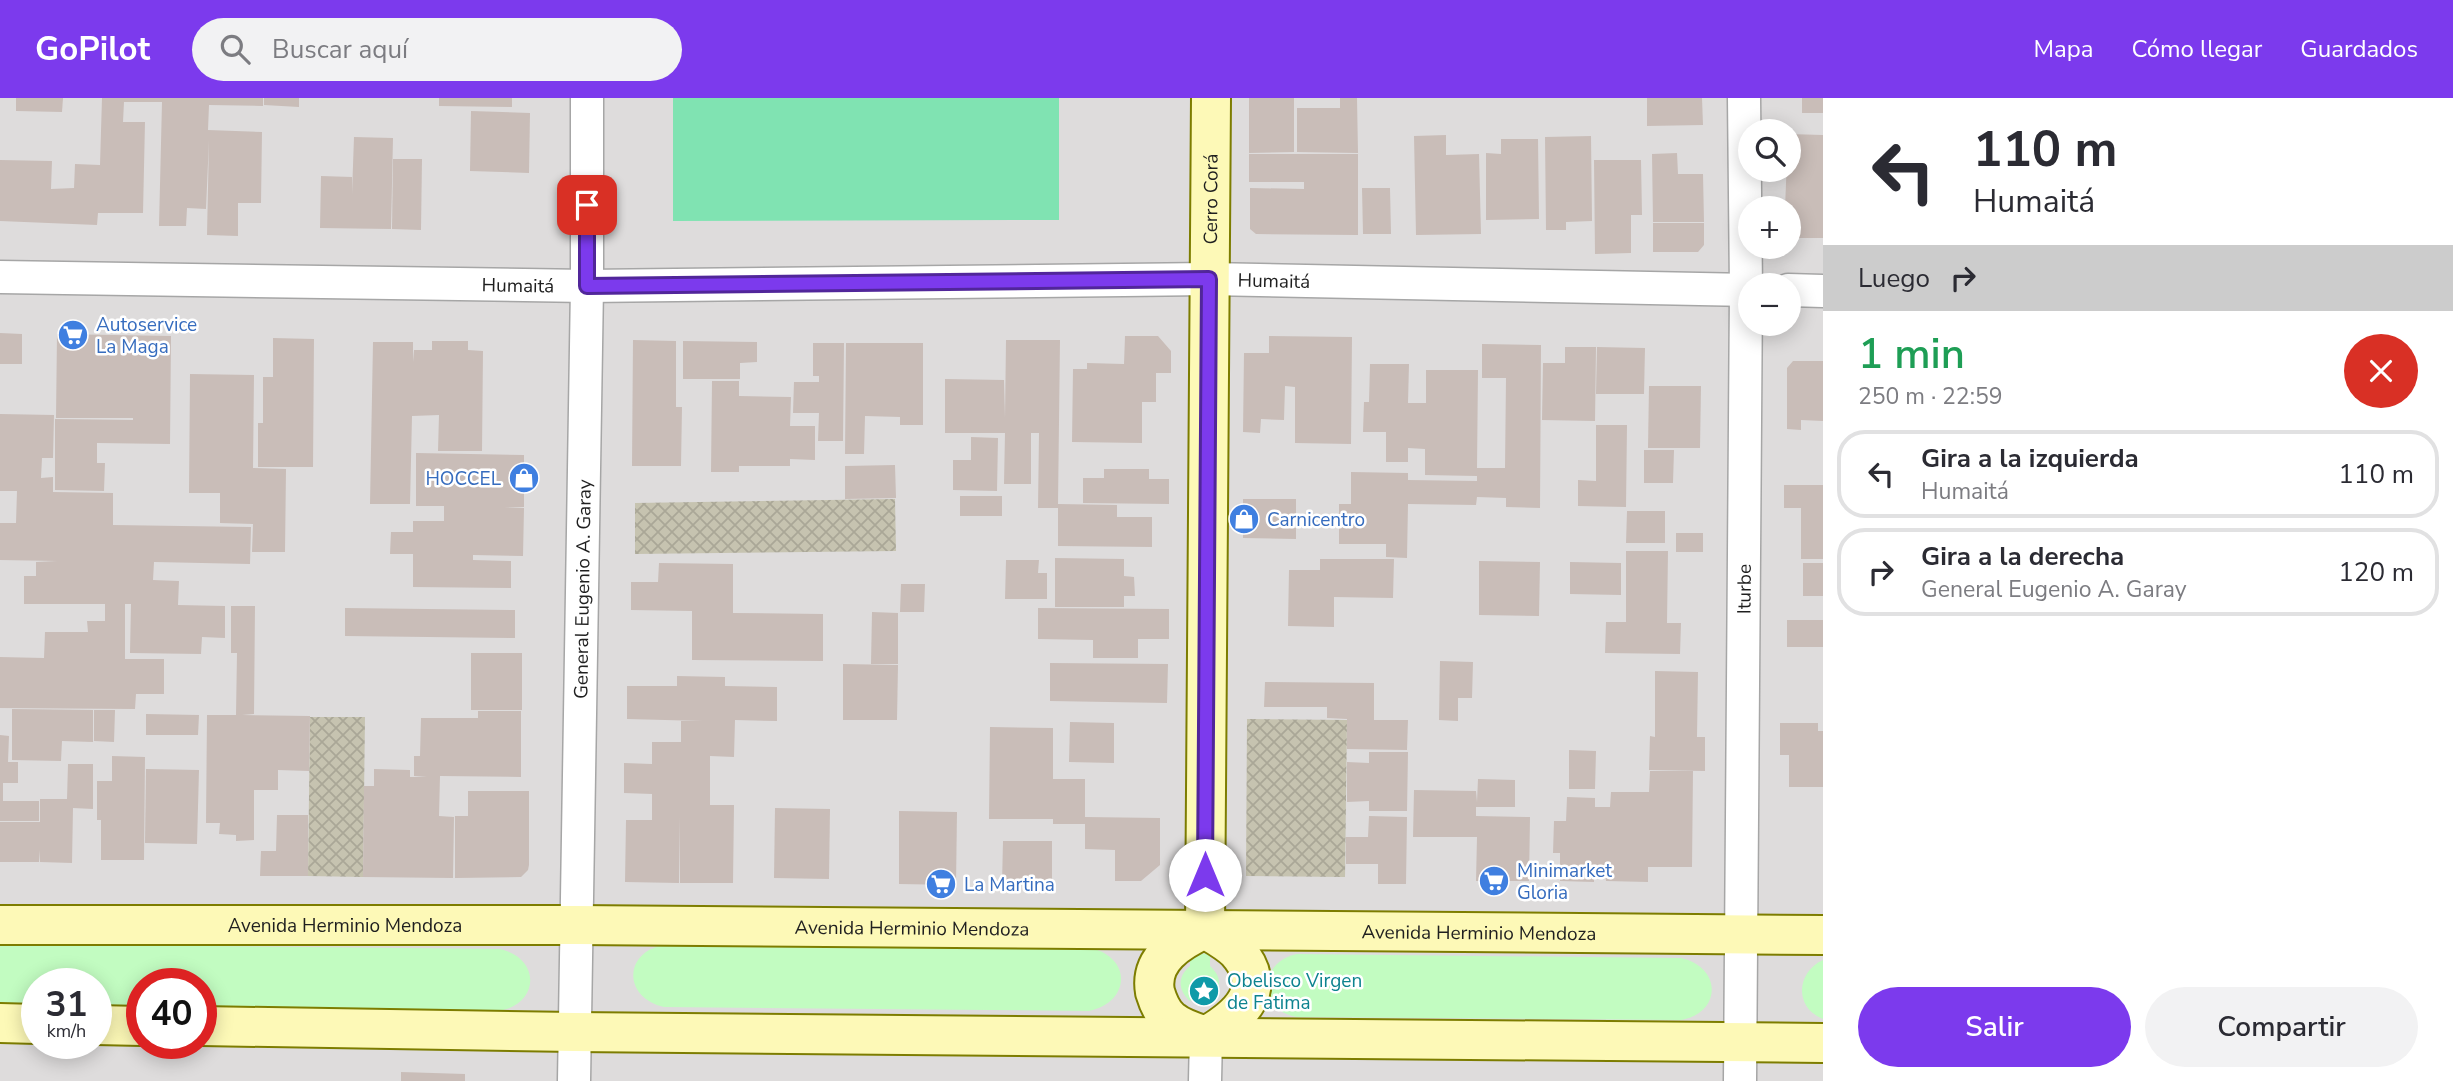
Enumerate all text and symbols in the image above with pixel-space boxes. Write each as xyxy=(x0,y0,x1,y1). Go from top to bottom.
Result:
search box xyxy=(192,18,682,81)
text: GoPilot xyxy=(35,27,150,72)
icon: search xyxy=(216,30,254,68)
text: Buscar aquí xyxy=(272,32,408,67)
text: Mapa xyxy=(2033,33,2093,65)
text: Cómo llegar xyxy=(2131,33,2262,65)
text: Guardados xyxy=(2300,33,2418,65)
text: 110 m xyxy=(1973,116,2117,183)
map controls xyxy=(1738,119,1801,336)
button: search xyxy=(1738,119,1801,182)
icon: left xyxy=(1858,126,1949,217)
street label: Cerro Corá xyxy=(1198,154,1225,244)
pin xyxy=(557,175,617,235)
text: Humaitá xyxy=(1973,180,2095,223)
icon: arrive xyxy=(568,186,606,224)
button: + xyxy=(1738,196,1801,259)
icon: right xyxy=(1944,259,1982,297)
text: Luego xyxy=(1858,261,1930,296)
street label: Humaitá xyxy=(1237,268,1310,295)
street label: Humaitá xyxy=(481,272,554,299)
button: − xyxy=(1738,273,1801,336)
place label: Autoservice La Maga xyxy=(96,312,197,360)
supermarket icon: Autoservice La Maga xyxy=(56,318,90,352)
text: 1 min xyxy=(1858,326,1965,383)
button: close xyxy=(2344,334,2418,408)
text: 250 m · 22:59 xyxy=(1858,381,2003,412)
text: Gira a la izquierda xyxy=(1921,441,2139,476)
icon: left xyxy=(1862,455,1900,493)
text: 110 m xyxy=(2338,457,2414,492)
shop icon: HOCCEL xyxy=(507,461,541,495)
place label: HOCCEL xyxy=(425,466,502,492)
text: Humaitá xyxy=(1921,476,2009,507)
street label: General Eugenio A. Garay xyxy=(568,479,598,699)
shop icon: Carnicentro xyxy=(1227,502,1261,536)
place label: Carnicentro xyxy=(1267,507,1365,533)
text: Gira a la derecha xyxy=(1921,539,2124,574)
icon: right xyxy=(1862,553,1900,591)
text: 120 m xyxy=(2338,555,2414,590)
street label: Iturbe xyxy=(1732,564,1758,614)
text: General Eugenio A. Garay xyxy=(1921,574,2187,605)
position arrow xyxy=(1168,838,1242,912)
place label: Minimarket Gloria xyxy=(1517,858,1612,906)
supermarket icon: Minimarket Gloria xyxy=(1477,864,1511,898)
supermarket icon: La Martina xyxy=(924,867,958,901)
place label: La Martina xyxy=(964,872,1055,898)
street label: Avenida Herminio Mendoza xyxy=(228,913,462,939)
street label: Avenida Herminio Mendoza xyxy=(795,915,1029,943)
street label: Avenida Herminio Mendoza xyxy=(1362,919,1596,947)
speed limit sign: 40 xyxy=(126,968,217,1059)
place label: Obelisco Virgen de Fatima xyxy=(1227,968,1362,1016)
place icon: Obelisco Virgen de Fatima xyxy=(1187,974,1221,1008)
text: 31 xyxy=(45,981,88,1028)
button: Salir xyxy=(1858,987,2131,1067)
button: Compartir xyxy=(2145,987,2418,1067)
text: km/h xyxy=(47,1019,86,1043)

